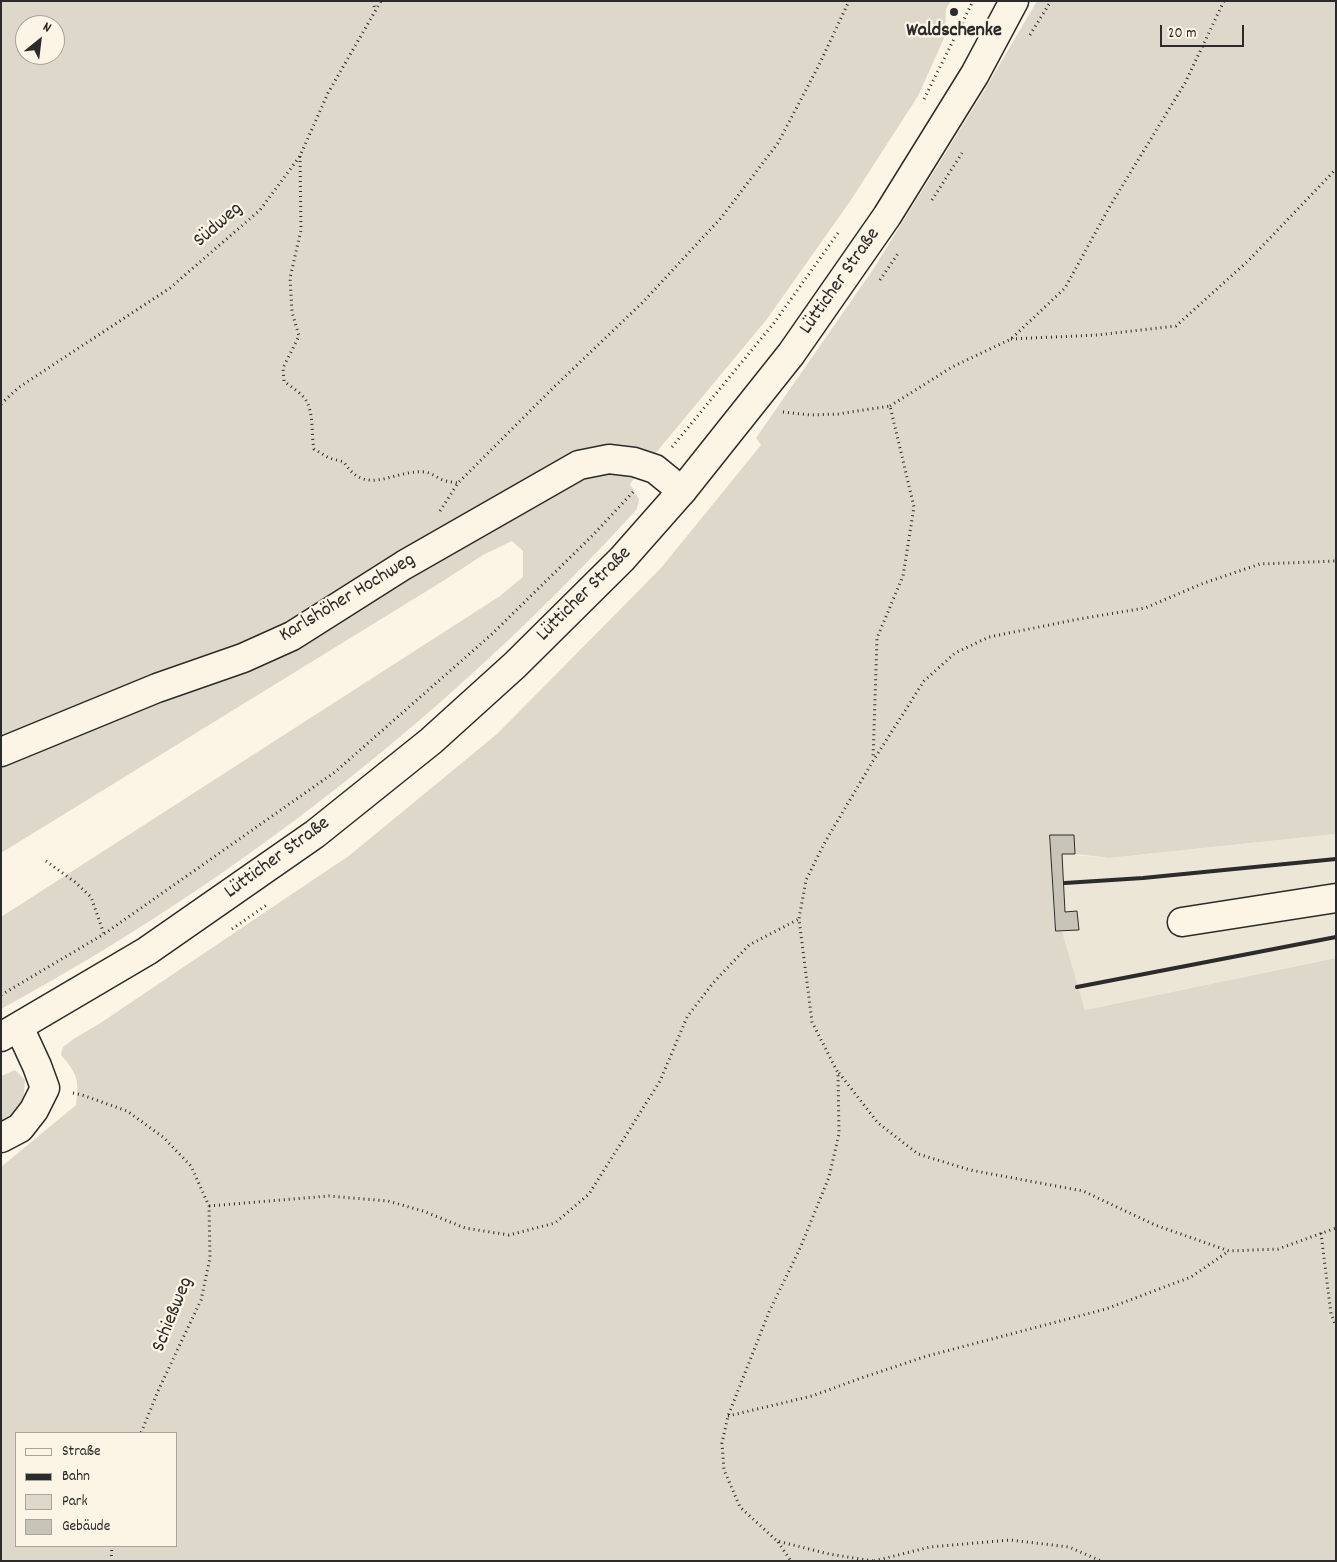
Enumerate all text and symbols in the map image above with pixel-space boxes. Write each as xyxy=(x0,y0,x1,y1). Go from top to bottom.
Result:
marker: Waldschenke xyxy=(948,6,960,18)
north arrow xyxy=(15,15,65,65)
scale bar xyxy=(1162,15,1246,47)
text: N xyxy=(39,17,55,38)
place label: Waldschenke xyxy=(906,20,1002,44)
text: 20 m xyxy=(1168,23,1196,45)
street label: Südweg xyxy=(190,198,248,254)
street label: Lütticher Straße xyxy=(795,224,887,340)
street label: Lütticher Straße xyxy=(532,542,638,648)
street label: Karlshöher Hochweg xyxy=(276,549,420,649)
street label: Lütticher Straße xyxy=(221,813,335,905)
street label: Schießweg xyxy=(148,1274,200,1356)
legend xyxy=(15,1432,178,1547)
text: Straße xyxy=(62,1441,100,1463)
text: Bahn xyxy=(62,1466,90,1488)
text: Park xyxy=(62,1491,88,1513)
text: Gebäude xyxy=(62,1516,110,1538)

